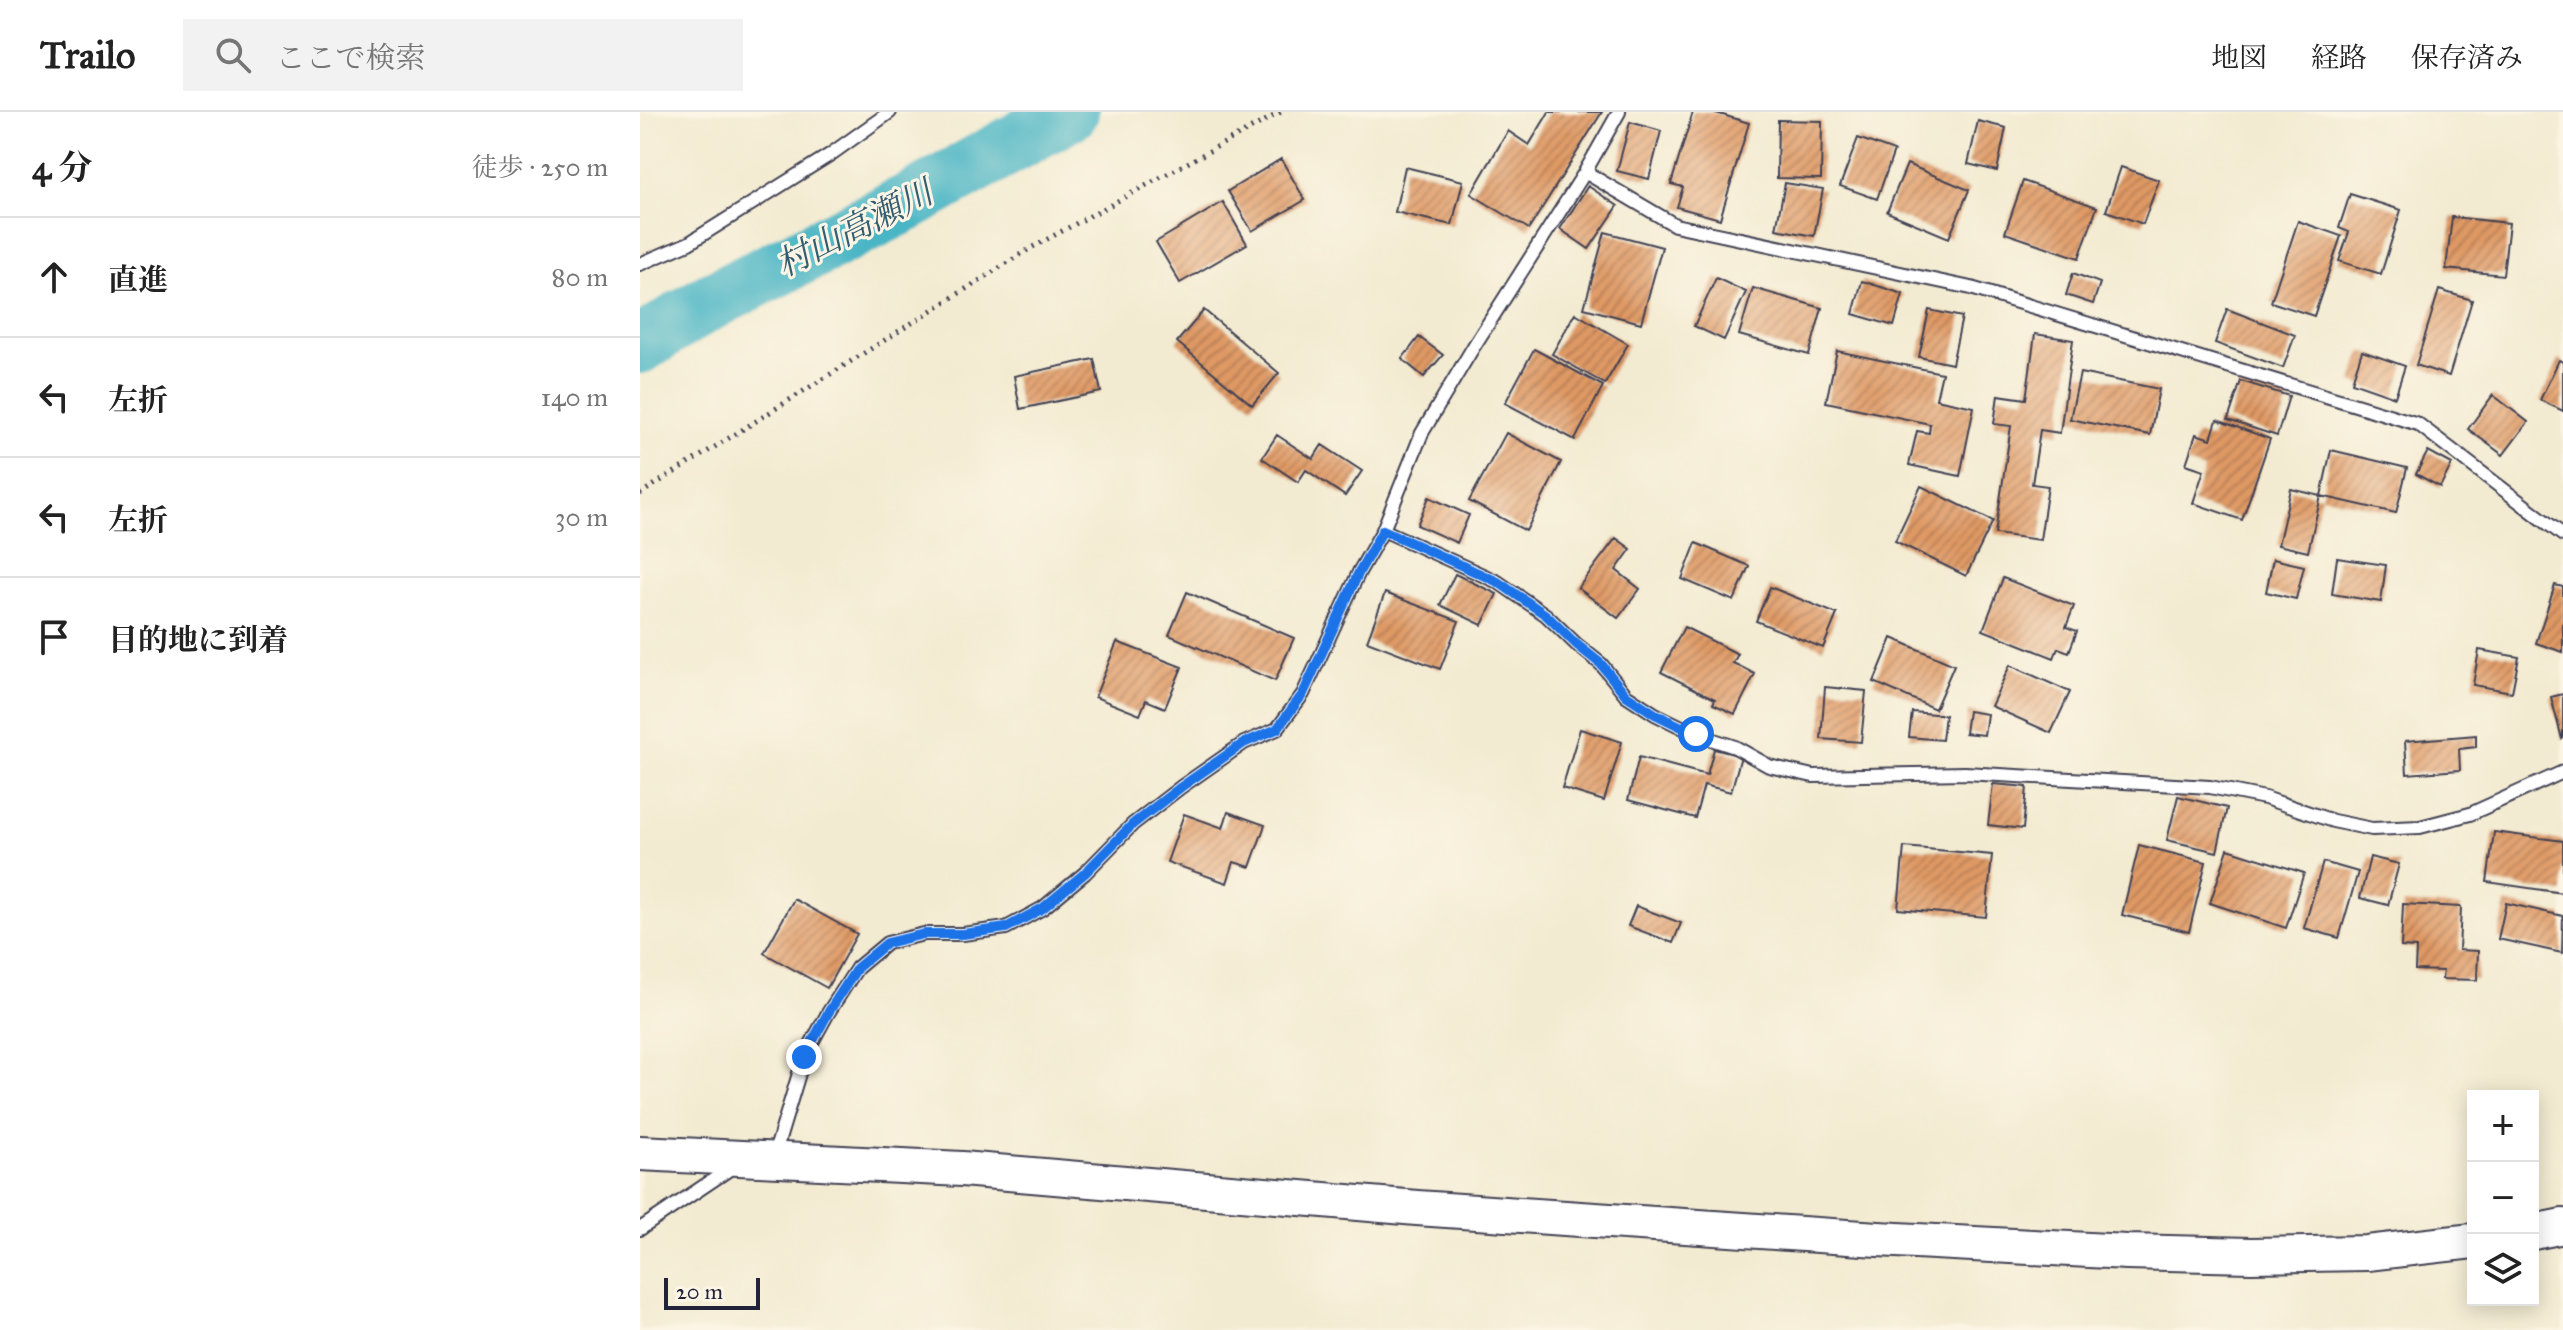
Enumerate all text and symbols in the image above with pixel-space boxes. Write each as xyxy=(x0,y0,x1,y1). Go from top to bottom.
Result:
search box xyxy=(183,19,743,91)
text: Trailo xyxy=(40,32,135,78)
icon: search xyxy=(211,33,255,77)
text: ここで検索 xyxy=(275,40,425,76)
text: 地図 xyxy=(2211,40,2267,75)
text: 経路 xyxy=(2311,40,2367,75)
text: 保存済み xyxy=(2411,40,2523,75)
text: 4 分 xyxy=(32,147,92,188)
text: 徒歩 · 250 m xyxy=(472,151,608,183)
water label: 村山高瀬川 xyxy=(769,170,943,285)
icon: ahead xyxy=(32,255,76,299)
text: 80 m xyxy=(552,261,608,293)
text: 直進 xyxy=(108,262,168,298)
icon: left xyxy=(32,375,76,419)
text: 140 m xyxy=(541,381,608,413)
text: 左折 xyxy=(108,382,168,418)
icon: left xyxy=(32,495,76,539)
text: 30 m xyxy=(555,501,608,533)
text: 左折 xyxy=(108,502,168,538)
icon: arrive xyxy=(32,615,76,659)
text: 目的地に到着 xyxy=(108,622,288,658)
route start xyxy=(1678,716,1714,752)
route end xyxy=(786,1039,822,1075)
map controls xyxy=(2467,1090,2539,1306)
button: + xyxy=(2467,1090,2539,1162)
button: − xyxy=(2467,1162,2539,1234)
button: layers xyxy=(2467,1234,2539,1306)
scale bar xyxy=(664,1274,760,1310)
text: 20 m xyxy=(676,1278,723,1305)

